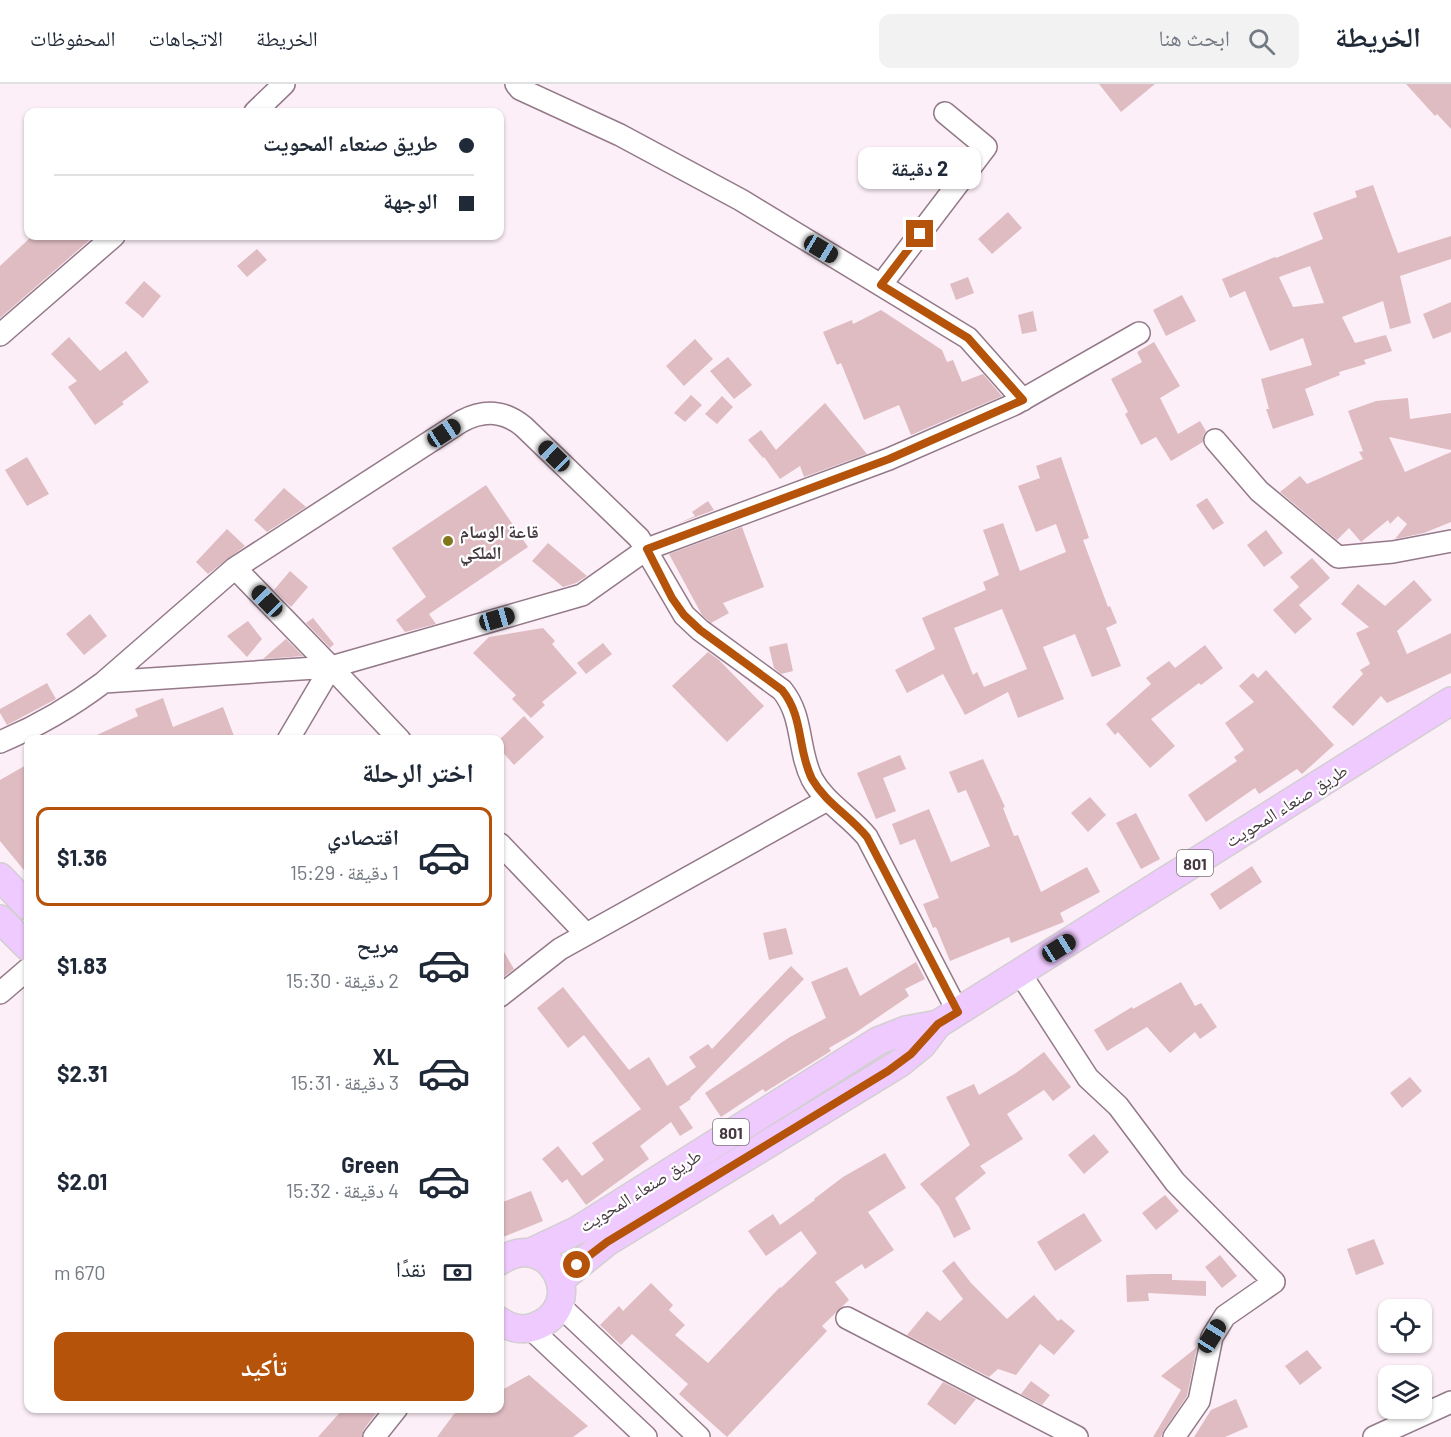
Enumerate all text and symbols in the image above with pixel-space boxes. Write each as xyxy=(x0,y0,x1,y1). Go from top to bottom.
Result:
search box xyxy=(879,14,1299,68)
text: الخريطة xyxy=(1335,19,1421,53)
text: ابحث هنا xyxy=(1159,24,1230,50)
text: المحفوظات xyxy=(30,25,115,50)
text: الاتجاهات xyxy=(148,25,223,50)
text: الخريطة xyxy=(256,25,318,50)
icon: search xyxy=(1245,25,1278,58)
text: طريق صنعاء المحويت xyxy=(263,129,438,155)
callout: 2 دقيقة xyxy=(858,147,982,189)
text: 2 دقيقة xyxy=(891,156,948,180)
text: الوجهة xyxy=(383,187,438,213)
route end xyxy=(906,220,933,247)
car xyxy=(801,232,841,266)
car xyxy=(424,416,464,450)
car xyxy=(535,437,573,475)
place label: قاعة الوسام الملكي xyxy=(460,520,539,567)
marker: قاعة الوسام الملكي xyxy=(441,534,455,548)
car xyxy=(248,582,286,620)
car xyxy=(477,605,517,633)
text: اختر الرحلة xyxy=(362,755,474,787)
street label: طريق صنعاء المحويت xyxy=(1221,759,1352,852)
text: اقتصادي xyxy=(327,823,399,849)
icon: car xyxy=(417,830,471,884)
text: $1.36 xyxy=(57,844,107,870)
road number: 801 xyxy=(1177,850,1213,876)
text: 1 دقيقة · 15:29 xyxy=(290,860,399,884)
text: مريح xyxy=(356,931,399,957)
car xyxy=(1039,931,1079,965)
icon: car xyxy=(417,938,471,992)
text: $1.83 xyxy=(57,952,107,978)
text: 2 دقيقة · 15:30 xyxy=(286,968,399,992)
text: XL xyxy=(373,1043,399,1069)
icon: car xyxy=(417,1046,471,1100)
text: $2.31 xyxy=(57,1060,107,1086)
text: 3 دقيقة · 15:31 xyxy=(291,1070,399,1094)
road number: 801 xyxy=(713,1119,749,1145)
street label: طريق صنعاء المحويت xyxy=(575,1144,706,1237)
text: Green xyxy=(341,1151,399,1177)
icon: car xyxy=(417,1154,471,1208)
text: $2.01 xyxy=(57,1168,107,1194)
text: 4 دقيقة · 15:32 xyxy=(286,1178,399,1202)
route start xyxy=(563,1251,590,1278)
text: نقدًا xyxy=(396,1255,426,1281)
icon: cash xyxy=(441,1256,474,1289)
text: 670 m xyxy=(54,1260,106,1284)
map controls xyxy=(1378,1299,1432,1419)
button: locate xyxy=(1378,1299,1432,1353)
car xyxy=(1195,1316,1229,1356)
button: تأكيد xyxy=(54,1332,474,1401)
button: layers xyxy=(1378,1365,1432,1419)

